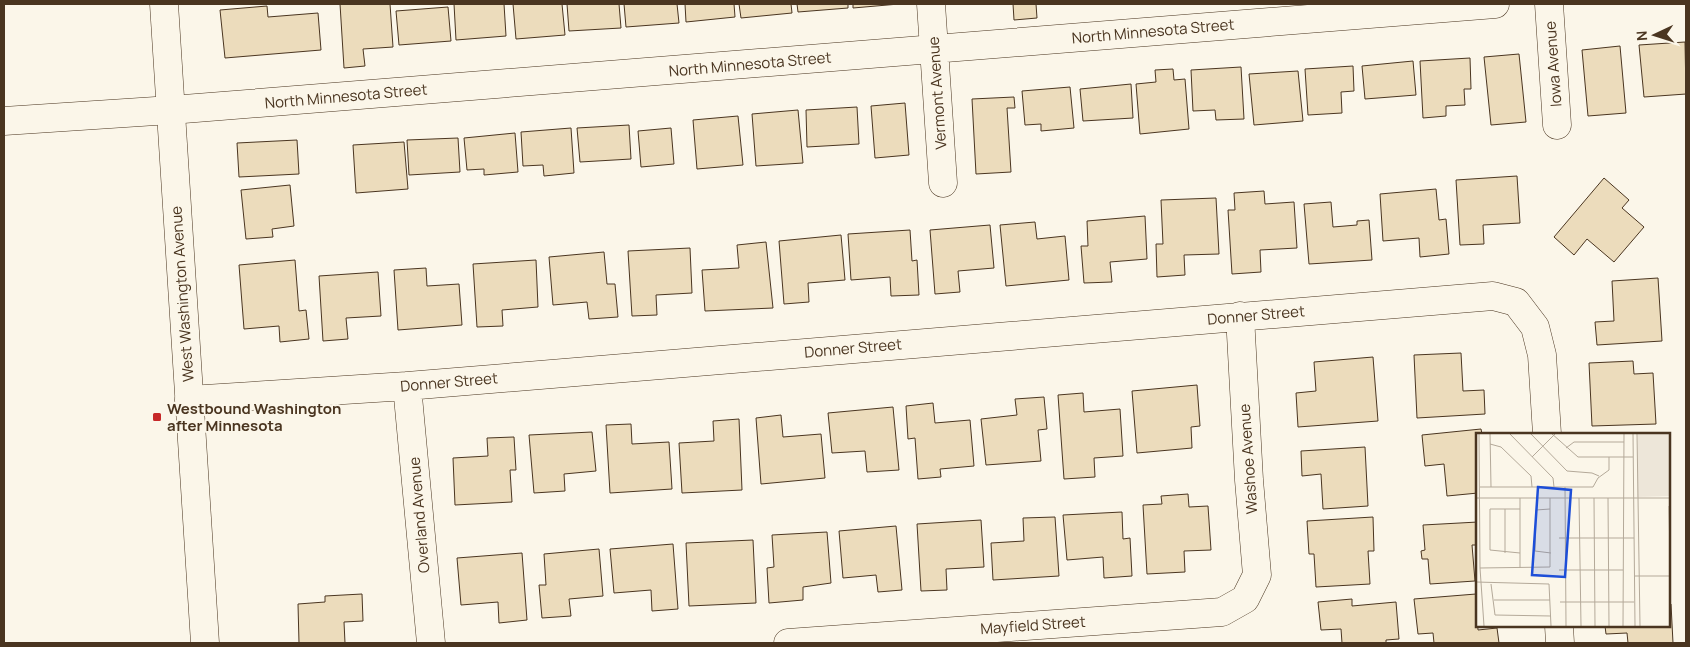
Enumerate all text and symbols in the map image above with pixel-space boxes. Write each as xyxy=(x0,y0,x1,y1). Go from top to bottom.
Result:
north arrow xyxy=(1630,10,1680,60)
street label: North Minnesota Street xyxy=(1071,13,1235,49)
street label: Iowa Avenue xyxy=(1540,20,1566,108)
text: N xyxy=(1632,30,1651,42)
street label: Vermont Avenue xyxy=(923,36,951,150)
street label: North Minnesota Street xyxy=(668,46,832,82)
street label: North Minnesota Street xyxy=(264,78,428,114)
street label: West Washington Avenue xyxy=(165,205,199,383)
street label: Donner Street xyxy=(1206,300,1306,330)
street label: Donner Street xyxy=(803,333,903,363)
street label: Donner Street xyxy=(399,367,499,397)
place label: Westbound Washington after Minnesota xyxy=(167,398,341,436)
street label: Washoe Avenue xyxy=(1234,403,1262,515)
marker: Westbound Washington after Minnesota xyxy=(151,411,163,423)
inset map xyxy=(1476,433,1670,627)
street label: Overland Avenue xyxy=(403,456,435,574)
street label: Mayfield Street xyxy=(980,611,1086,639)

